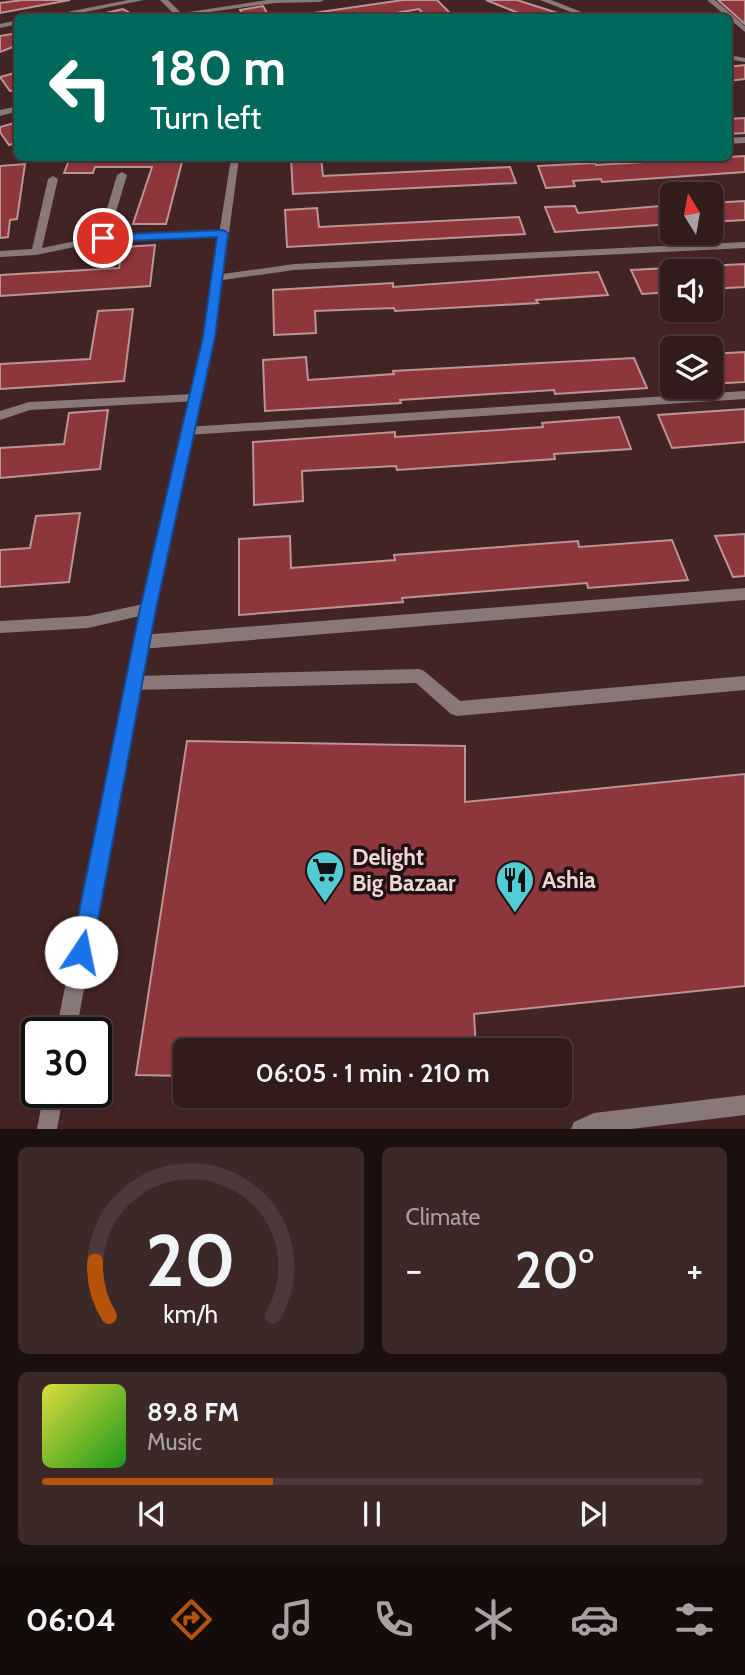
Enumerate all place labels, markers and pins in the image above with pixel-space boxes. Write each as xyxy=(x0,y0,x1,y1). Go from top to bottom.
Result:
pin xyxy=(73,208,133,268)
place label: Delight Big Bazaar xyxy=(352,843,456,897)
supermarket icon: Delight Big Bazaar xyxy=(304,849,346,904)
restaurant icon: Ashia xyxy=(494,859,536,914)
place label: Ashia xyxy=(542,866,596,894)

